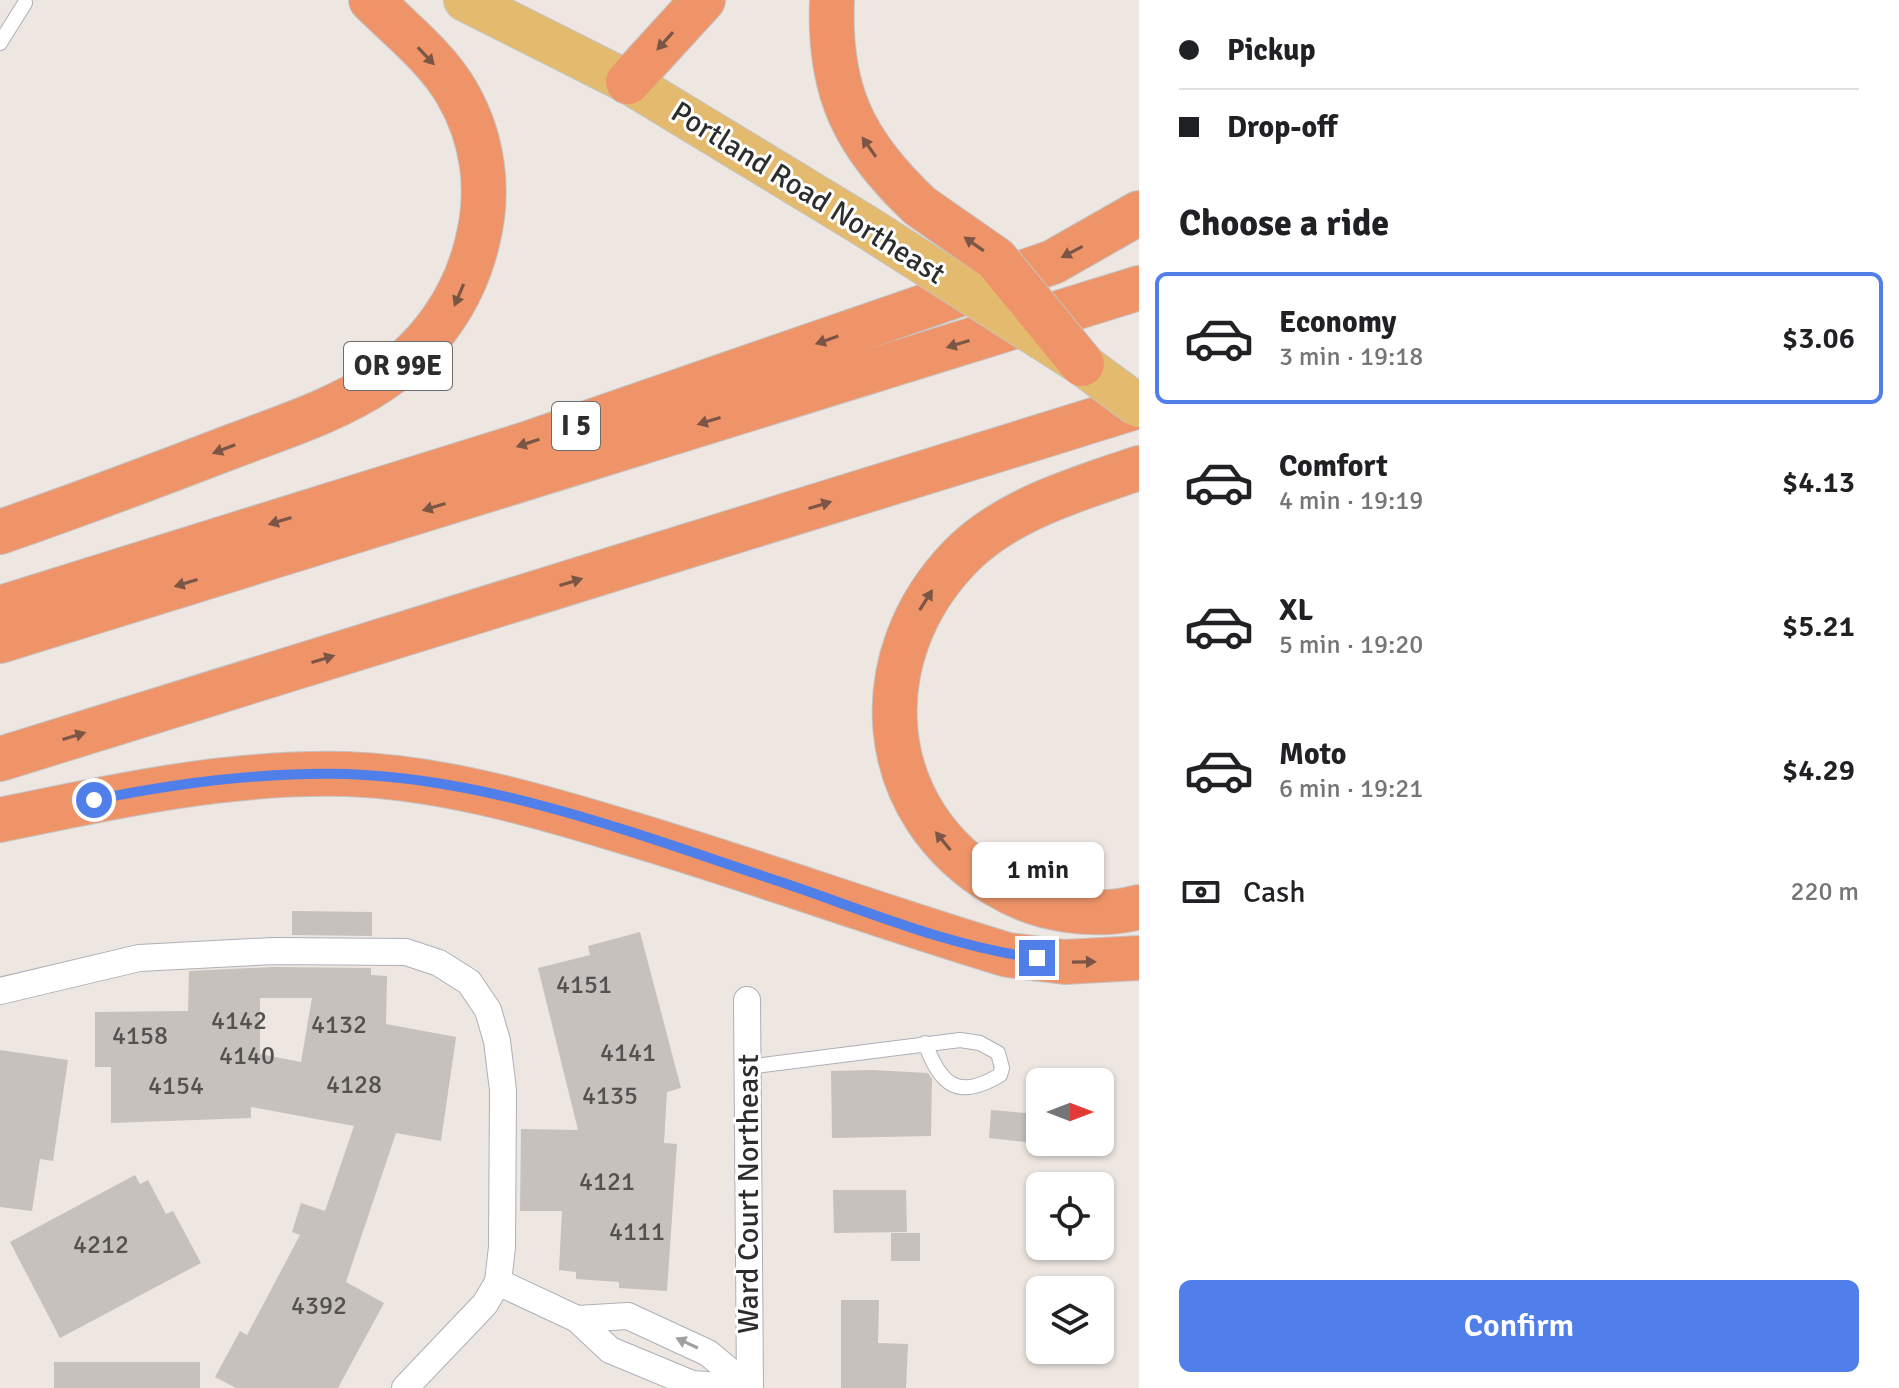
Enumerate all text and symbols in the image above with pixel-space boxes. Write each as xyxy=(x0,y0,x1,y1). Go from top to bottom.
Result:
one-way arrow xyxy=(657,31,675,50)
text: Pickup xyxy=(1227,32,1316,69)
one-way arrow xyxy=(417,46,435,65)
street label: Portland Road Northeast xyxy=(664,94,952,292)
text: Drop-off xyxy=(1227,109,1337,146)
one-way arrow xyxy=(862,137,877,158)
text: Choose a ride xyxy=(1179,201,1389,246)
one-way arrow xyxy=(963,236,985,252)
one-way arrow xyxy=(1060,245,1083,258)
one-way arrow xyxy=(452,283,465,307)
icon: car xyxy=(1183,302,1255,374)
text: Economy xyxy=(1279,304,1396,341)
text: $3.06 xyxy=(1782,320,1855,357)
one-way arrow xyxy=(815,334,839,346)
one-way arrow xyxy=(945,339,969,351)
text: 3 min · 19:18 xyxy=(1279,341,1423,373)
road number: OR 99E xyxy=(344,342,452,390)
road number: I 5 xyxy=(552,402,600,450)
one-way arrow xyxy=(697,416,721,428)
one-way arrow xyxy=(516,437,540,449)
one-way arrow xyxy=(212,443,236,456)
icon: car xyxy=(1183,446,1255,518)
text: Comfort xyxy=(1279,448,1388,485)
text: $4.13 xyxy=(1782,464,1855,501)
text: 4 min · 19:19 xyxy=(1279,485,1423,517)
one-way arrow xyxy=(808,499,832,511)
one-way arrow xyxy=(422,501,446,514)
one-way arrow xyxy=(268,515,292,527)
one-way arrow xyxy=(560,575,584,588)
one-way arrow xyxy=(173,578,197,590)
one-way arrow xyxy=(919,589,933,611)
icon: car xyxy=(1183,590,1255,662)
text: XL xyxy=(1279,592,1313,629)
text: $5.21 xyxy=(1782,608,1855,645)
text: 5 min · 19:20 xyxy=(1279,629,1423,661)
one-way arrow xyxy=(311,652,335,665)
one-way arrow xyxy=(63,729,87,741)
icon: car xyxy=(1183,734,1255,806)
text: Moto xyxy=(1279,736,1346,773)
text: $4.29 xyxy=(1782,752,1855,789)
text: 6 min · 19:21 xyxy=(1279,773,1423,805)
route start xyxy=(76,782,112,818)
one-way arrow xyxy=(935,831,952,851)
callout: 1 min xyxy=(971,842,1103,898)
text: 1 min xyxy=(1007,854,1069,886)
icon: cash xyxy=(1179,870,1223,914)
text: Cash xyxy=(1243,874,1306,911)
text: 220 m xyxy=(1790,876,1859,908)
route end xyxy=(1019,940,1055,976)
one-way arrow xyxy=(1072,955,1097,968)
house number: 4151 xyxy=(556,969,612,1001)
house number: 4142 xyxy=(211,1005,267,1037)
house number: 4132 xyxy=(311,1009,367,1041)
house number: 4158 xyxy=(112,1020,168,1052)
house number: 4141 xyxy=(600,1037,656,1069)
house number: 4140 xyxy=(219,1040,275,1072)
street label: Ward Court Northeast xyxy=(730,1054,767,1334)
north arrow xyxy=(1026,1068,1114,1156)
map controls xyxy=(1026,1068,1114,1364)
house number: 4128 xyxy=(326,1069,382,1101)
house number: 4154 xyxy=(148,1070,204,1102)
house number: 4135 xyxy=(582,1080,638,1112)
house number: 4121 xyxy=(579,1166,635,1198)
button: locate xyxy=(1026,1172,1114,1260)
house number: 4111 xyxy=(609,1216,665,1248)
house number: 4212 xyxy=(73,1229,129,1261)
button: layers xyxy=(1026,1276,1114,1364)
button: Confirm xyxy=(1179,1280,1859,1372)
house number: 4392 xyxy=(291,1290,347,1322)
one-way arrow xyxy=(675,1336,698,1350)

